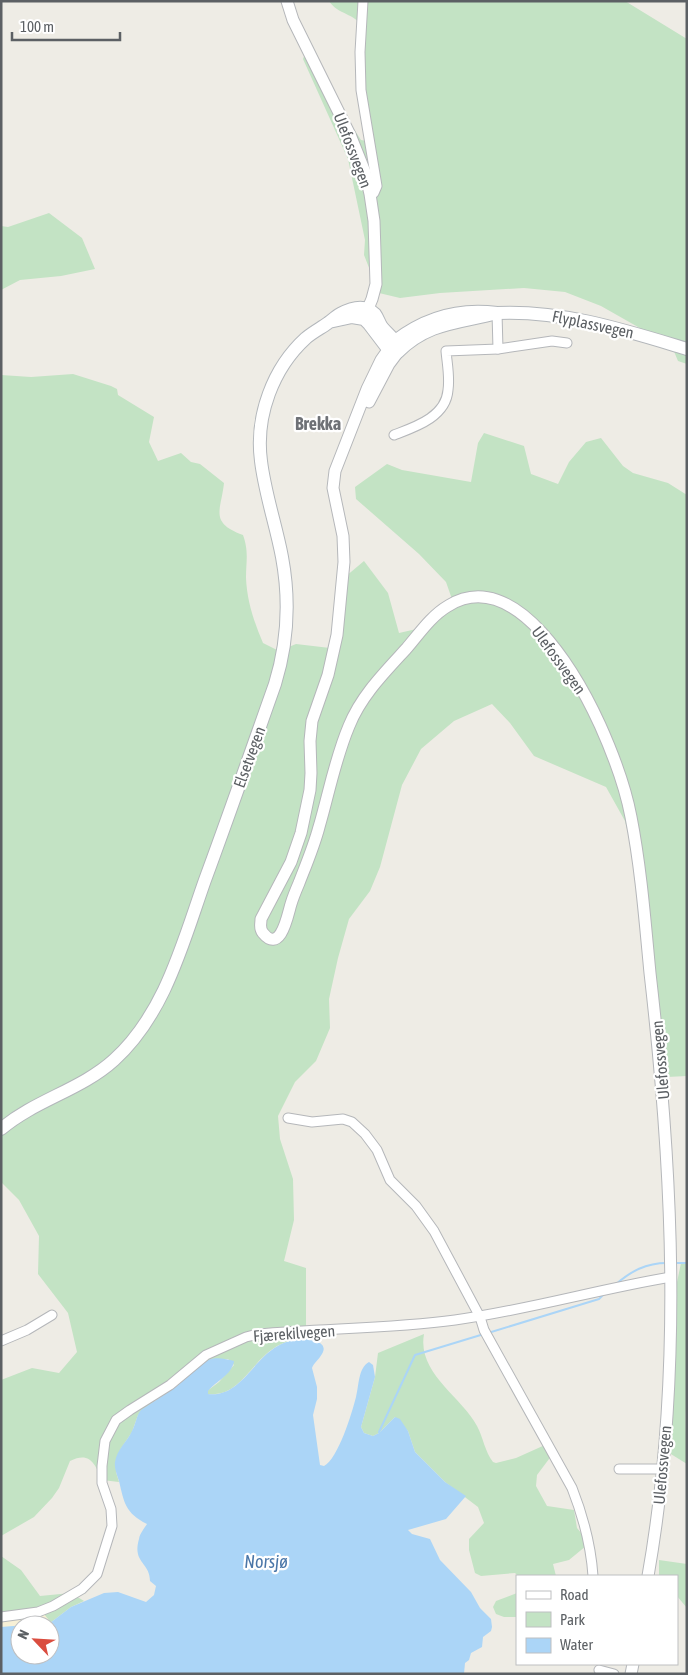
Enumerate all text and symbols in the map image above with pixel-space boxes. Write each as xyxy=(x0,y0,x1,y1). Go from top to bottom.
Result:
scale bar xyxy=(12,10,120,42)
text: 100 m xyxy=(20,18,54,35)
street label: Ulefossvegen xyxy=(329,110,376,191)
street label: Flyplassvegen xyxy=(550,307,635,342)
district label: Brekka xyxy=(295,413,341,434)
street label: Ulefossvegen xyxy=(528,623,590,698)
street label: Elsetvegen xyxy=(230,724,269,790)
street label: Ulefossvegen xyxy=(648,1020,673,1100)
street label: Fjærekilvegen xyxy=(252,1321,336,1346)
street label: Ulefossvegen xyxy=(650,1425,675,1505)
water label: Norsjø xyxy=(244,1551,288,1572)
legend xyxy=(516,1575,678,1665)
text: Road xyxy=(560,1586,589,1603)
text: Park xyxy=(560,1611,585,1628)
north arrow xyxy=(10,1615,60,1665)
text: N xyxy=(14,1627,32,1642)
text: Water xyxy=(560,1636,593,1653)

